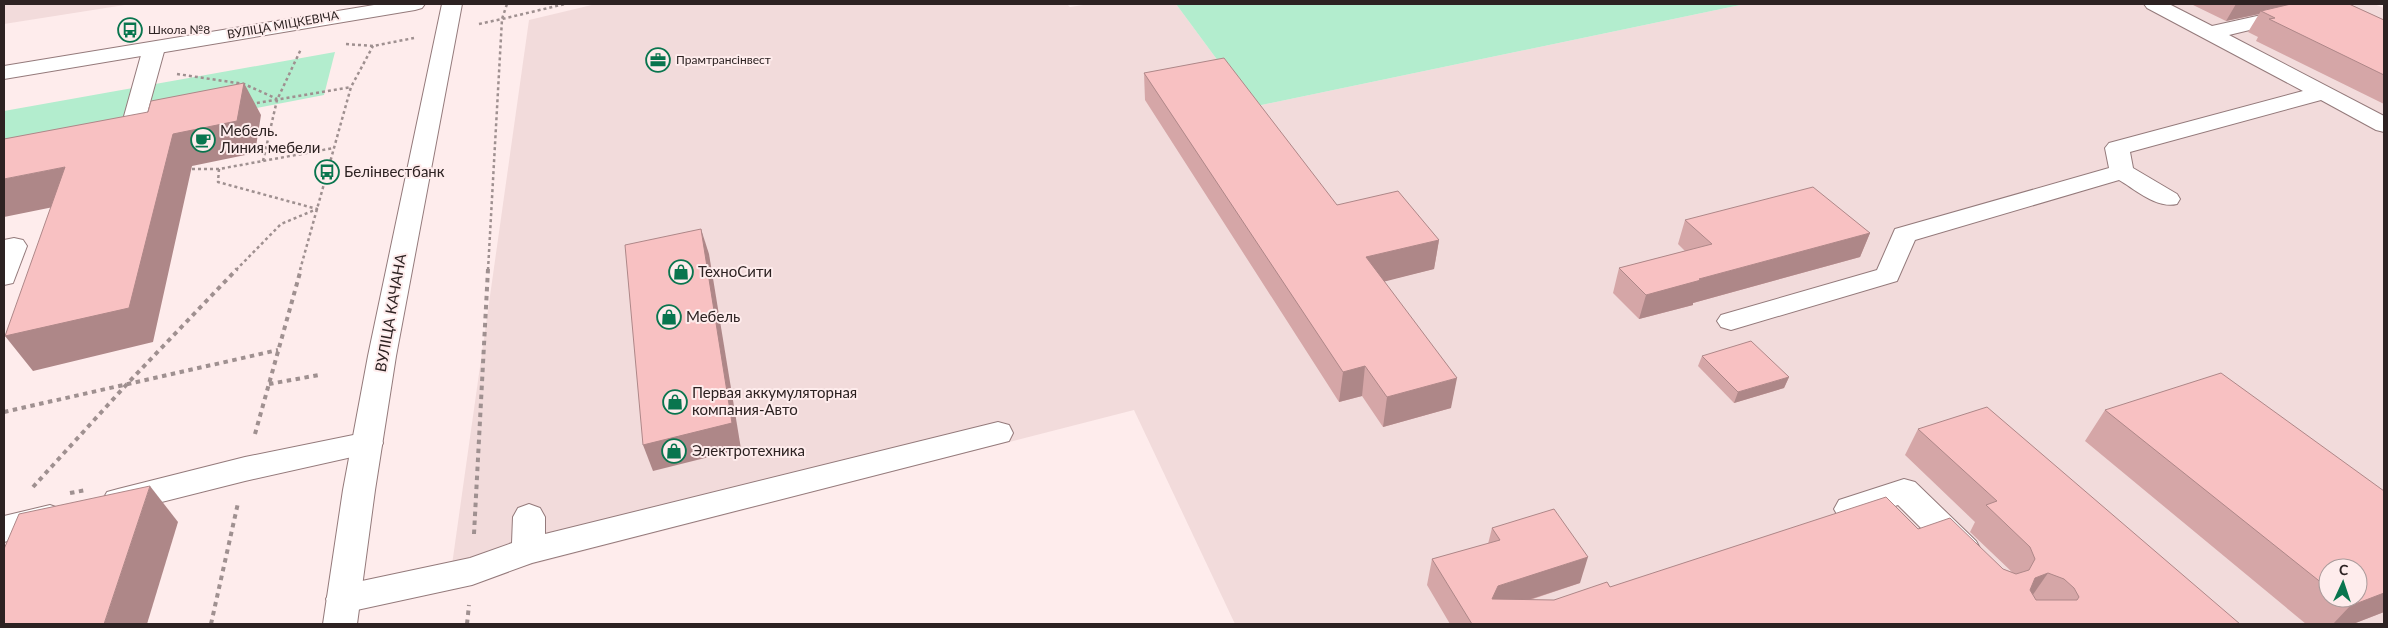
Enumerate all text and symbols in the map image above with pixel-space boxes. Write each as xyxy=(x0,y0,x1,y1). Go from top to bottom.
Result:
street label: ВУЛІЦА МІЦКЕВІЧА xyxy=(226,7,341,42)
bus stop icon: Школа №8 xyxy=(117,17,143,43)
place label: Школа №8 xyxy=(148,22,210,37)
office icon: Прамтрансінвест xyxy=(645,47,671,73)
place label: Прамтрансінвест xyxy=(676,52,771,67)
place label: Мебель. Линия мебели xyxy=(219,121,320,156)
cafe icon: Мебель. Линия мебели xyxy=(190,127,216,153)
bus stop icon: Белінвестбанк xyxy=(314,159,340,185)
place label: Белінвестбанк xyxy=(344,162,445,180)
street label: ВУЛІЦА КАЧАНА xyxy=(371,251,409,373)
shop icon: ТехноСити xyxy=(668,259,694,285)
place label: ТехноСити xyxy=(698,262,772,280)
shop icon: Мебель xyxy=(656,304,682,330)
place label: Мебель xyxy=(686,307,740,325)
place label: Первая аккумуляторная компания-Авто xyxy=(692,383,857,418)
shop icon: Первая аккумуляторная компания-Авто xyxy=(662,389,688,415)
shop icon: Электротехника xyxy=(661,438,687,464)
place label: Электротехника xyxy=(692,441,805,459)
north arrow xyxy=(2318,558,2368,608)
text: С xyxy=(2339,561,2350,578)

